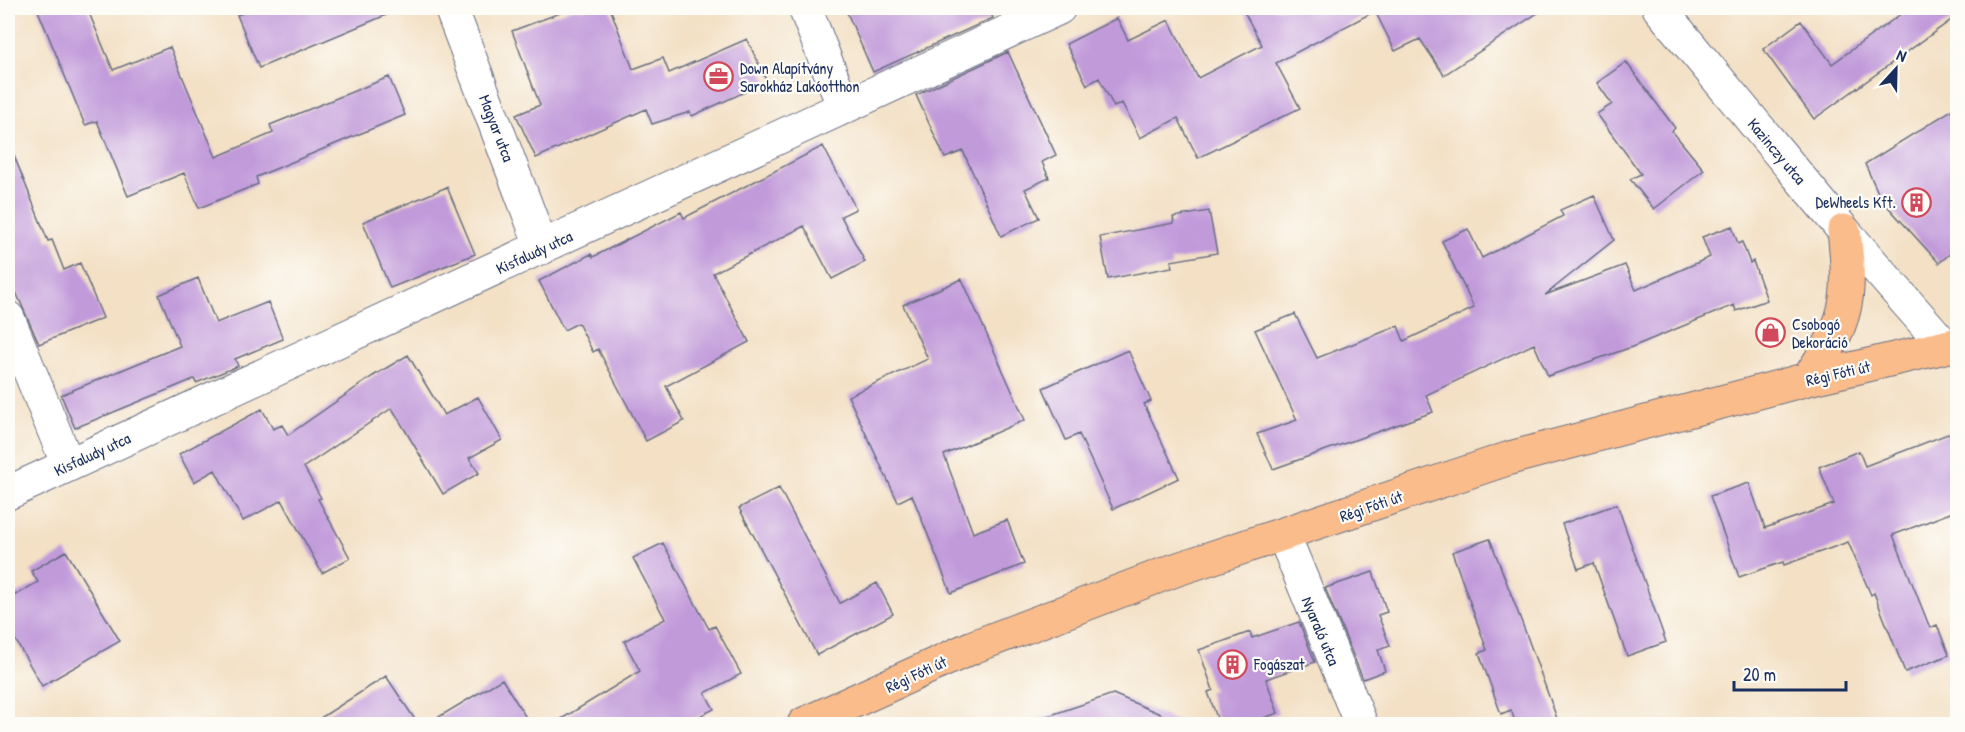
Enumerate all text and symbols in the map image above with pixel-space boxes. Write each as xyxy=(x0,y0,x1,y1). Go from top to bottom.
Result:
north arrow xyxy=(1866,39,1926,99)
text: N xyxy=(1894,43,1910,67)
place label: Down Alapítvány Sarokház Lakóotthon xyxy=(740,57,860,97)
office icon: Down Alapítvány Sarokház Lakóotthon xyxy=(703,61,735,93)
street label: Magyar utca xyxy=(474,91,520,165)
street label: Kazinczy utca xyxy=(1743,113,1811,189)
building icon: DeWheels Kft. xyxy=(1901,186,1933,218)
place label: DeWheels Kft. xyxy=(1816,191,1896,213)
street label: Kisfaludy utca xyxy=(492,225,576,279)
place label: Csobogó Dekoráció xyxy=(1792,313,1848,353)
shop icon: Csobogó Dekoráció xyxy=(1755,317,1787,349)
street label: Régi Fóti út xyxy=(1804,355,1873,391)
street label: Kisfaludy utca xyxy=(50,427,134,481)
street label: Régi Fóti út xyxy=(1337,485,1406,527)
street label: Nyaraló utca xyxy=(1297,593,1345,669)
building icon: Fogászat xyxy=(1217,648,1249,680)
street label: Régi Fóti út xyxy=(882,650,951,698)
place label: Fogászat xyxy=(1253,653,1305,675)
scale bar xyxy=(1734,654,1846,692)
text: 20 m xyxy=(1743,662,1776,687)

